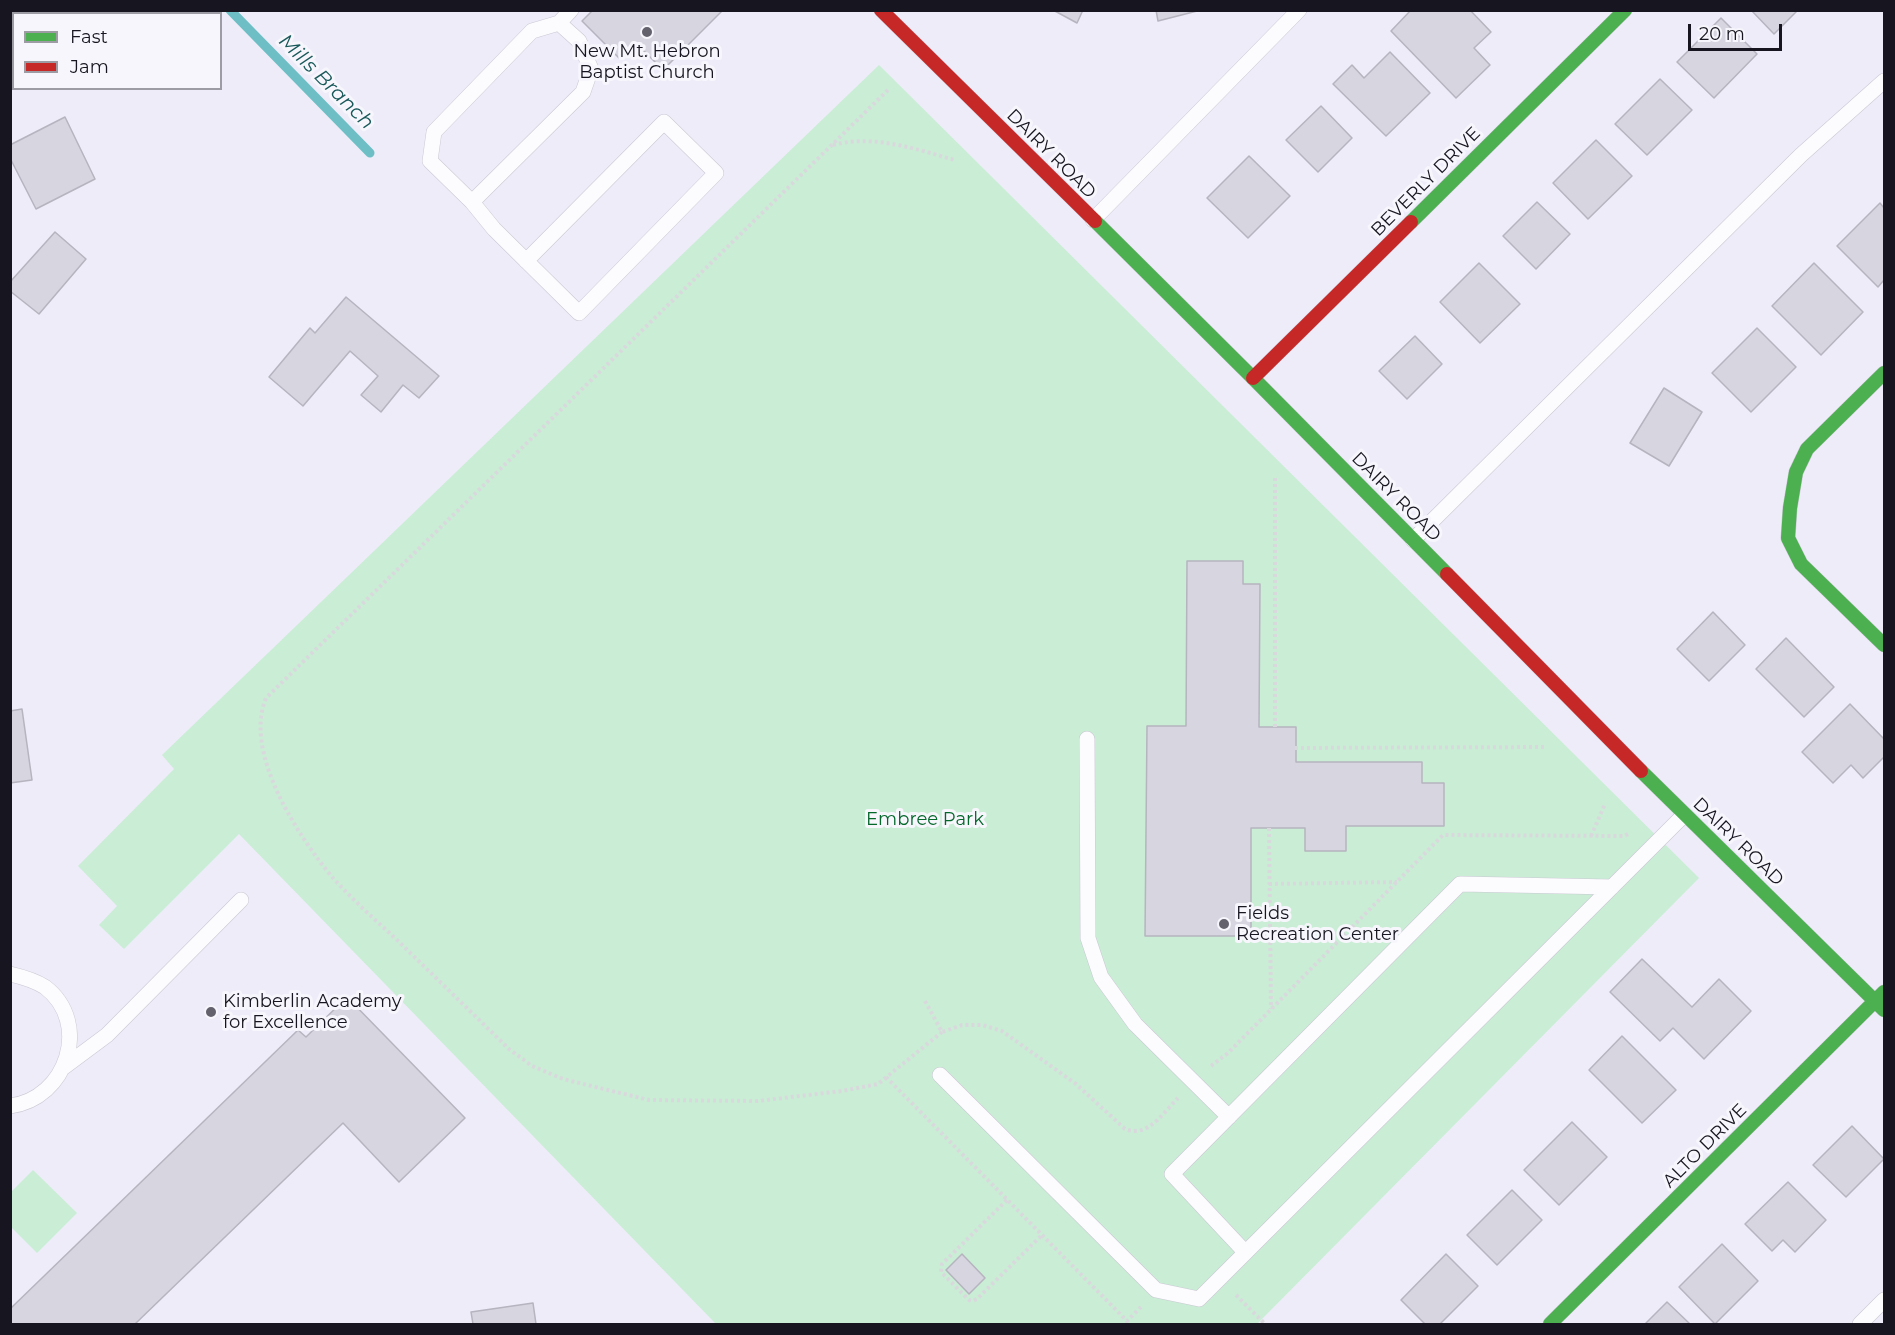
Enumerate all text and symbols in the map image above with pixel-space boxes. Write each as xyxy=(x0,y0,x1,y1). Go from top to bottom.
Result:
legend xyxy=(12,12,222,90)
scale bar xyxy=(1691,12,1786,50)
text: 20 m xyxy=(1699,23,1745,45)
marker: New Mt. Hebron Baptist Church xyxy=(640,25,654,39)
text: Fast xyxy=(70,26,108,48)
water label: Mills Branch xyxy=(273,29,379,135)
place label: New Mt. Hebron Baptist Church xyxy=(573,41,721,84)
text: Jam xyxy=(70,56,109,78)
street label: DAIRY ROAD xyxy=(1002,105,1100,203)
street label: BEVERLY DRIVE xyxy=(1367,123,1485,241)
street label: DAIRY ROAD xyxy=(1347,448,1445,546)
street label: DAIRY ROAD xyxy=(1688,793,1788,891)
park label: Embree Park xyxy=(866,809,984,831)
place label: Fields Recreation Center xyxy=(1236,903,1399,946)
marker: Fields Recreation Center xyxy=(1217,917,1231,931)
place label: Kimberlin Academy for Excellence xyxy=(223,991,402,1034)
marker: Kimberlin Academy for Excellence xyxy=(204,1005,218,1019)
street label: ALTO DRIVE xyxy=(1659,1100,1751,1192)

